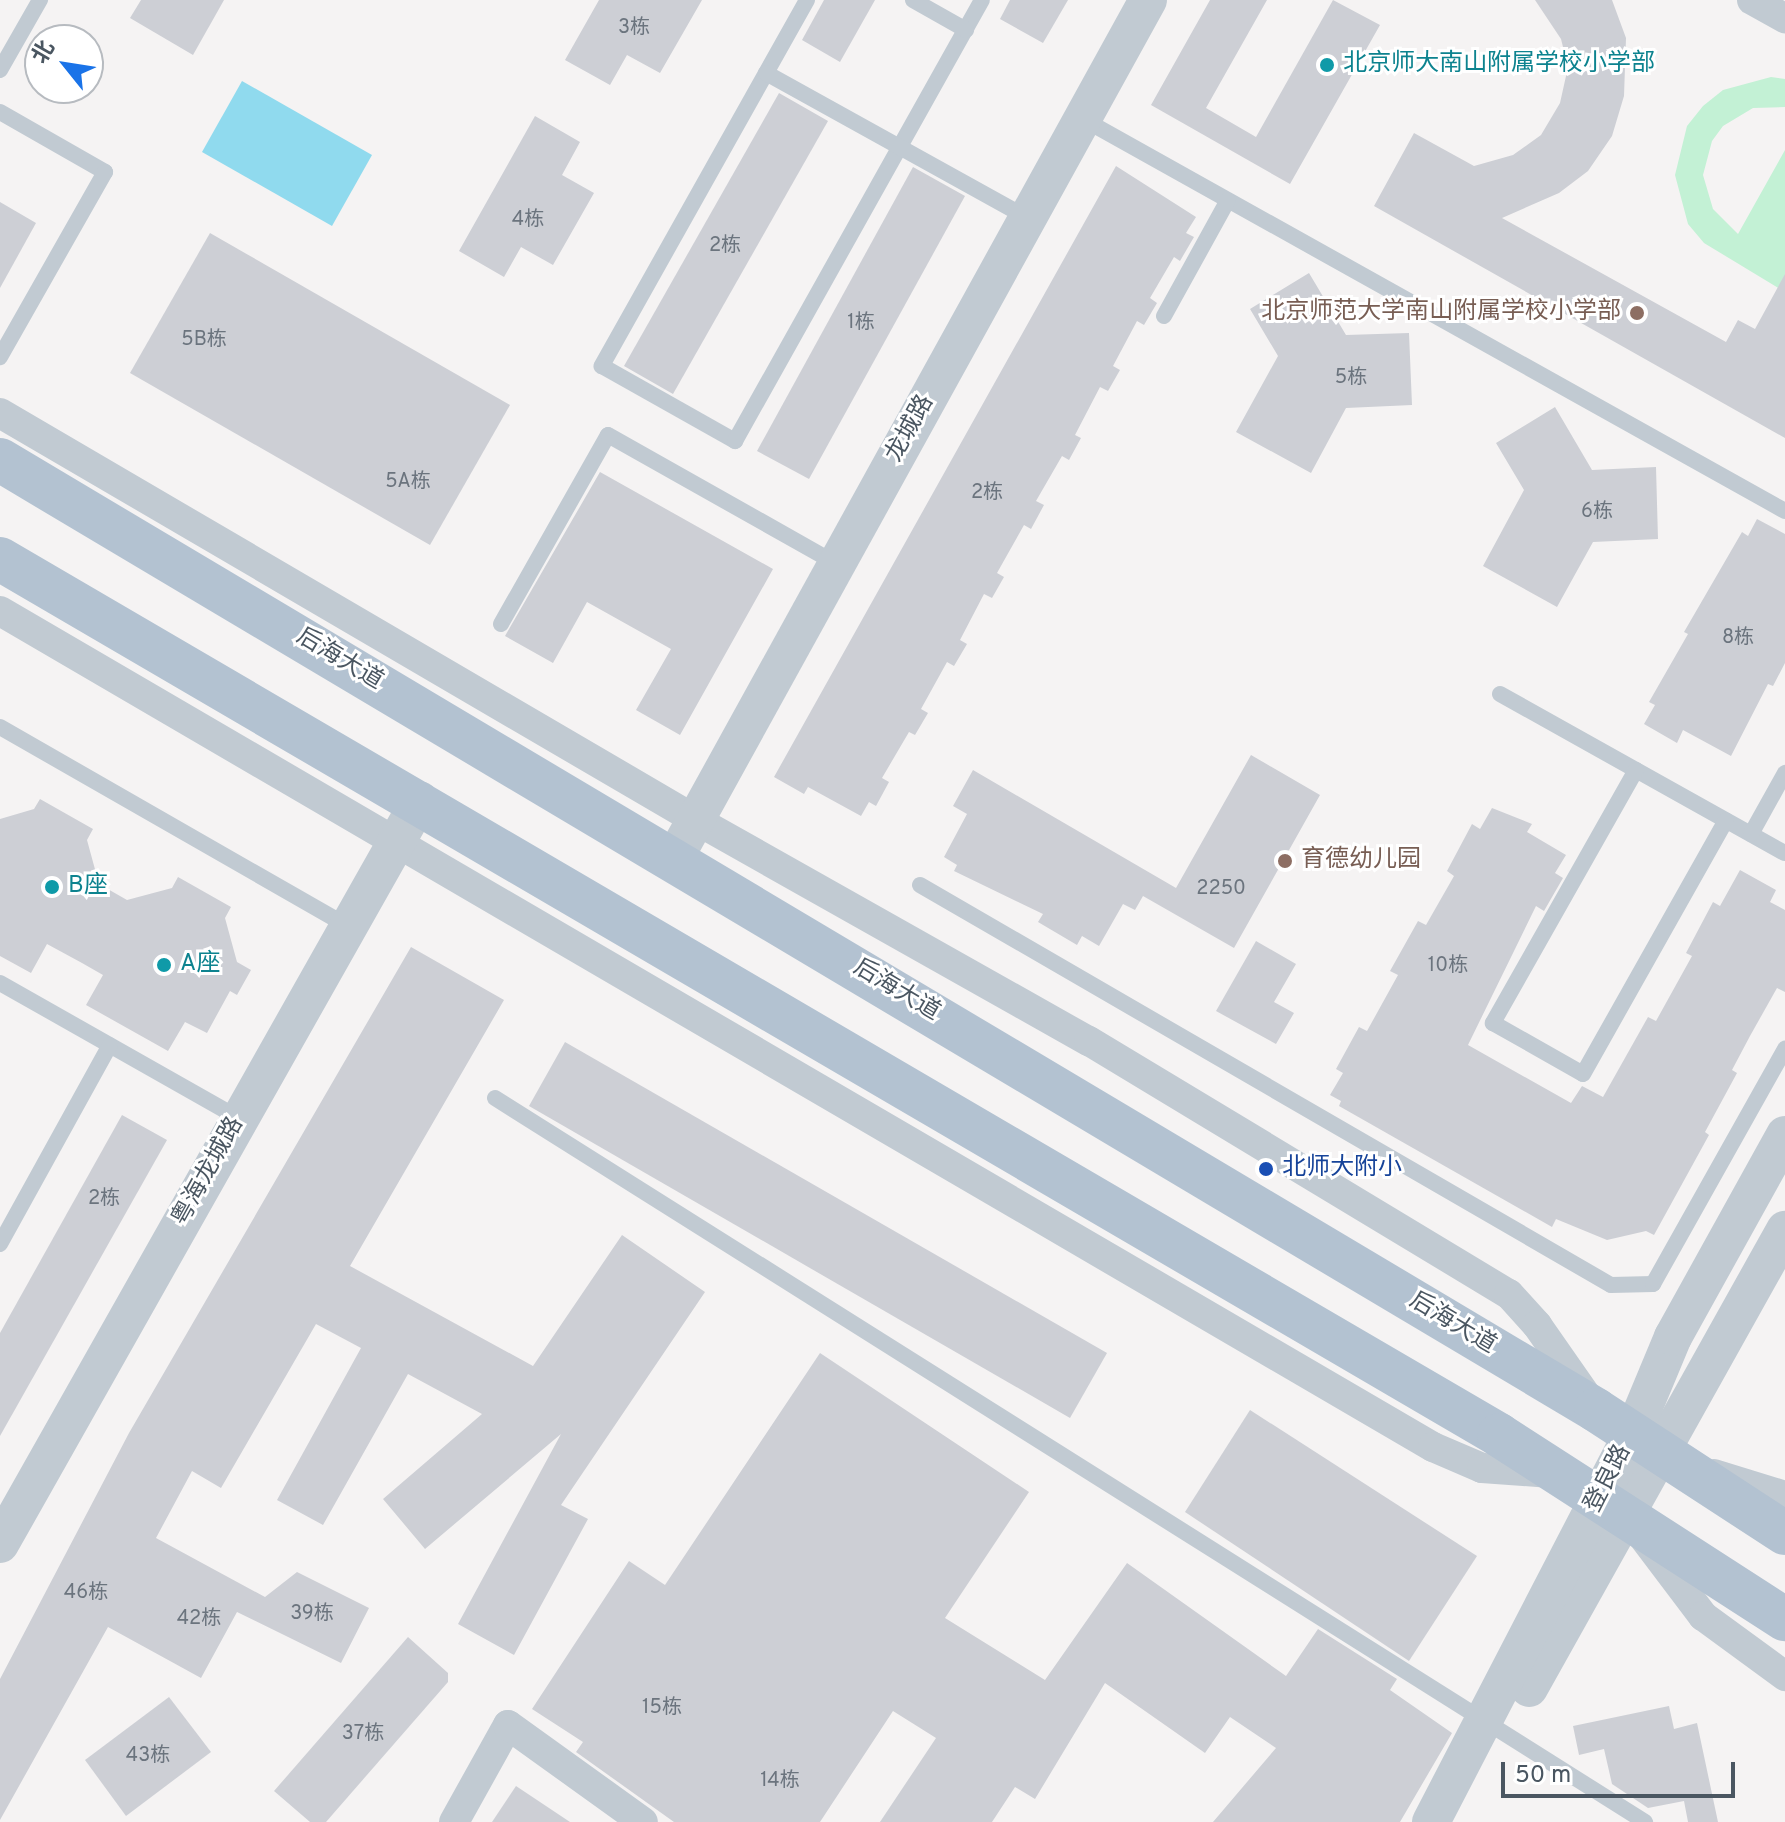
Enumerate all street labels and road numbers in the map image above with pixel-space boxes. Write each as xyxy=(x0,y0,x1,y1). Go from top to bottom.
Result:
street label: 龙城路 xyxy=(881,391,941,467)
street label: 后海大道 xyxy=(290,623,388,697)
street label: 后海大道 xyxy=(847,954,945,1028)
street label: 粤海龙城路 xyxy=(167,1113,251,1231)
street label: 后海大道 xyxy=(1403,1287,1501,1361)
street label: 登良路 xyxy=(1580,1440,1638,1518)

